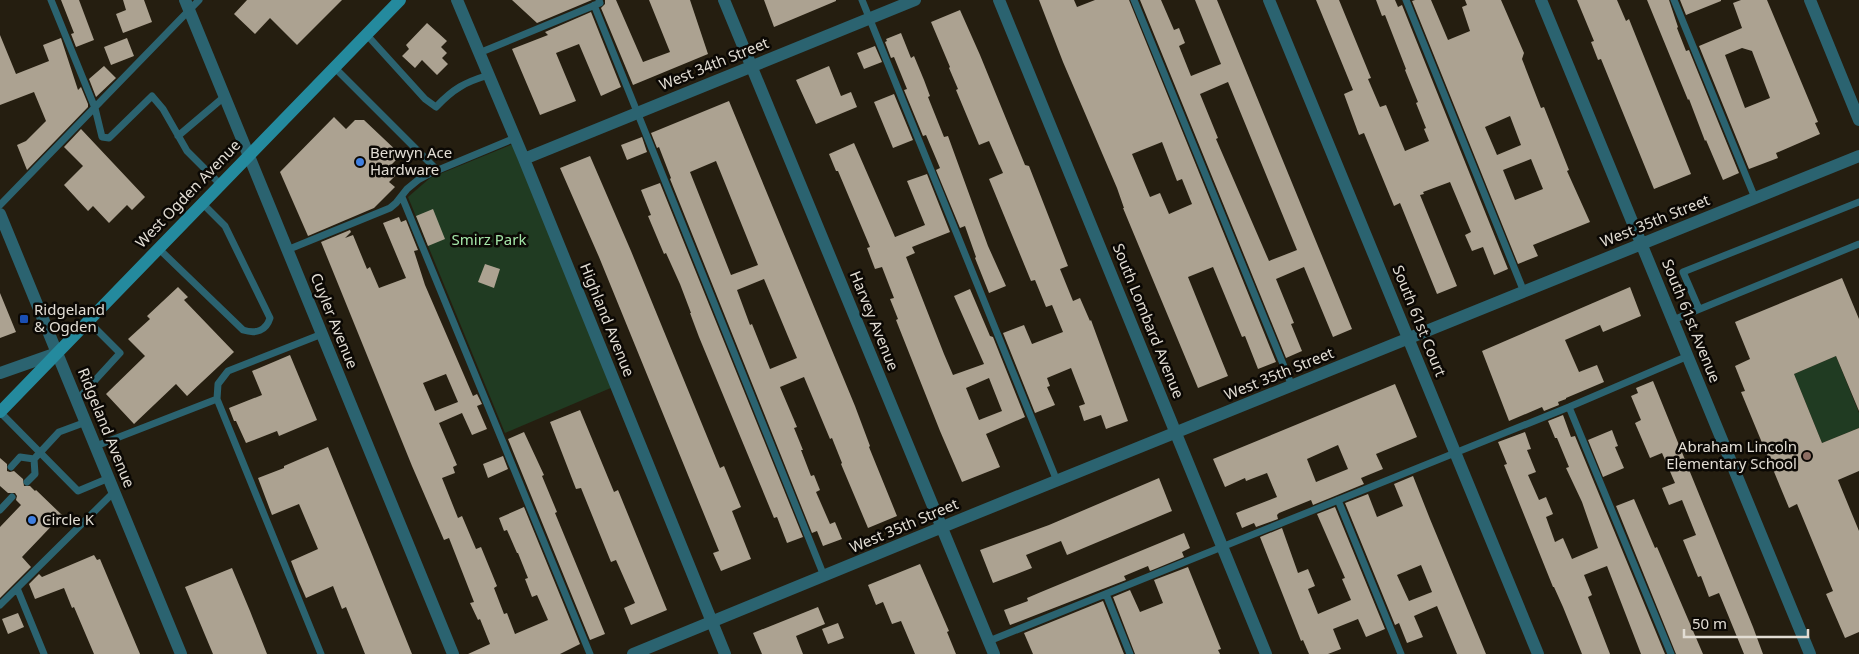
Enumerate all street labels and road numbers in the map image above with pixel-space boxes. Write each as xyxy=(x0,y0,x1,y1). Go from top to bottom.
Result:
street label: West 34th Street xyxy=(656,32,772,94)
street label: West Ogden Avenue xyxy=(130,135,244,252)
street label: West 35th Street xyxy=(1597,189,1713,251)
street label: South Lombard Avenue xyxy=(1109,240,1189,401)
street label: South 61st Avenue xyxy=(1658,256,1726,385)
street label: Highland Avenue xyxy=(576,260,640,379)
street label: South 61st Court xyxy=(1389,262,1452,380)
street label: Harvey Avenue xyxy=(846,268,904,373)
street label: Cuyler Avenue xyxy=(307,270,363,371)
street label: West 35th Street xyxy=(1221,342,1337,404)
street label: Ridgeland Avenue xyxy=(74,365,140,490)
street label: West 35th Street xyxy=(846,493,962,557)

